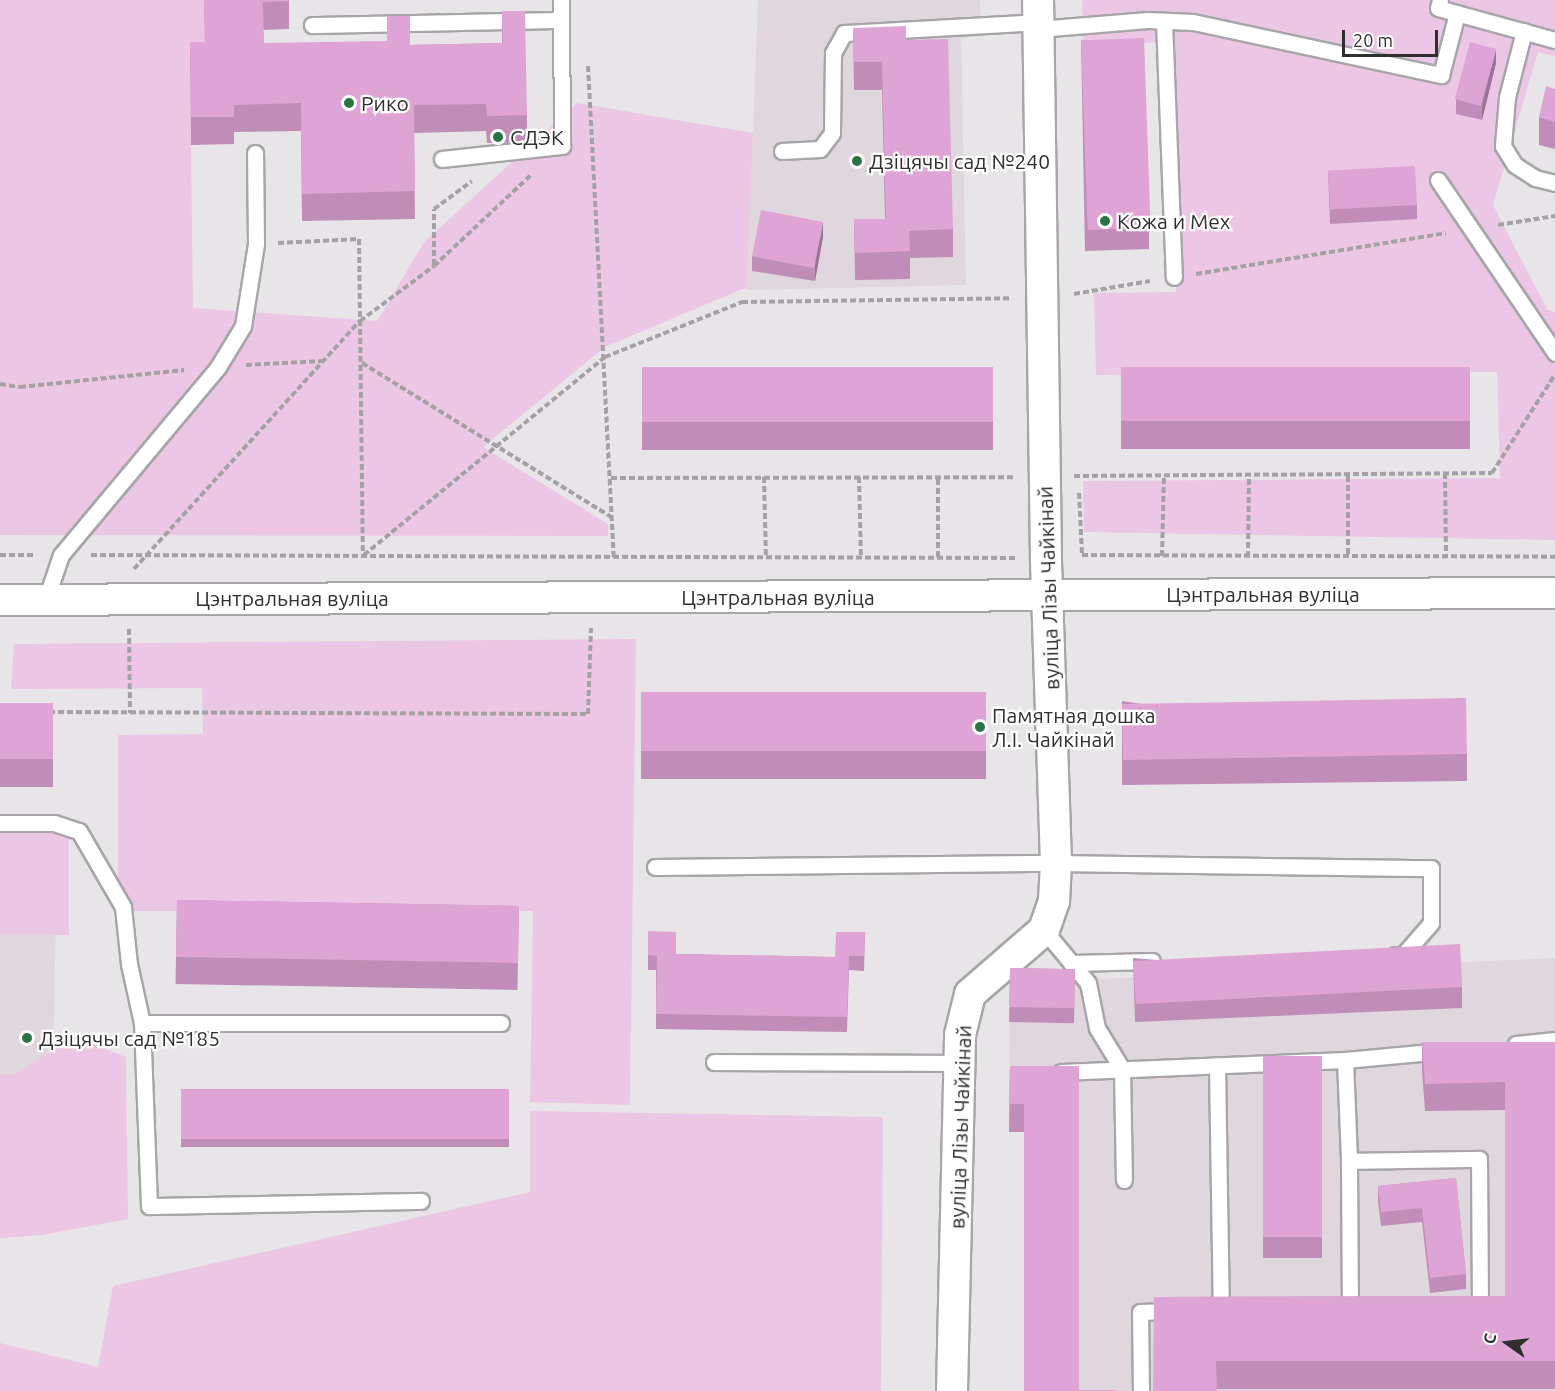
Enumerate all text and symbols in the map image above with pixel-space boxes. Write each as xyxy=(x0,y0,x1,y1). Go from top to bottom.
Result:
scale bar xyxy=(1345,18,1441,56)
text: 20 m xyxy=(1353,30,1393,50)
place label: Рико xyxy=(361,90,409,116)
marker: Рико xyxy=(342,96,356,110)
place label: СДЭК xyxy=(510,124,564,150)
marker: СДЭК xyxy=(491,130,505,144)
place label: Дзіцячы сад №240 xyxy=(869,148,1050,174)
marker: Дзіцячы сад №240 xyxy=(850,154,864,168)
place label: Кожа и Мех xyxy=(1117,208,1230,234)
marker: Кожа и Мех xyxy=(1098,214,1112,228)
street label: вуліца Лізы Чайкінай xyxy=(1032,485,1064,691)
street label: Цэнтральная вуліца xyxy=(1166,581,1360,607)
street label: Цэнтральная вуліца xyxy=(681,584,875,610)
street label: Цэнтральная вуліца xyxy=(195,585,389,611)
place label: Памятная дошка Л.І. Чайкінай xyxy=(992,702,1156,752)
marker: Памятная дошка Л.І. Чайкінай xyxy=(973,720,987,734)
street label: вуліца Лізы Чайкінай xyxy=(944,1024,976,1230)
place label: Дзіцячы сад №185 xyxy=(39,1025,220,1051)
marker: Дзіцячы сад №185 xyxy=(20,1031,34,1045)
north arrow xyxy=(1477,1313,1537,1373)
text: С xyxy=(1480,1332,1500,1346)

